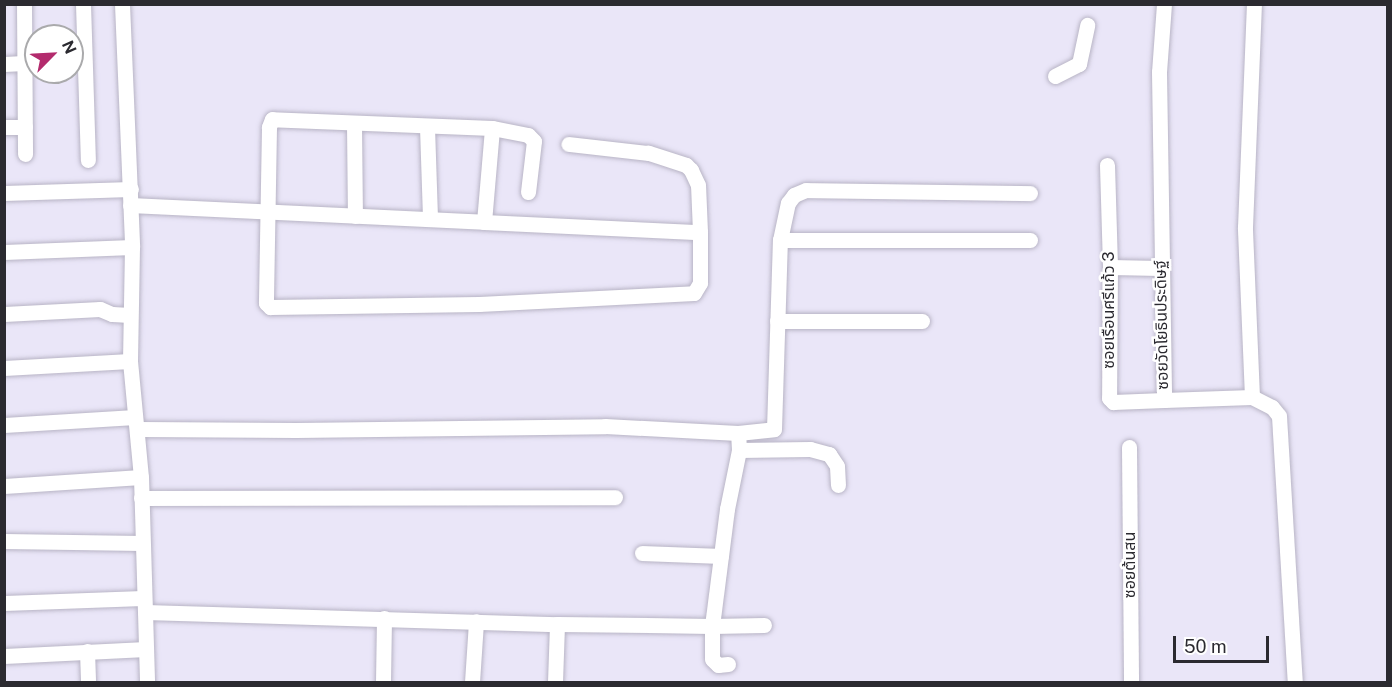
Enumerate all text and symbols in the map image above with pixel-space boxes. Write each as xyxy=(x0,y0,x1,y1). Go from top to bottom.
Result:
north arrow xyxy=(24,24,84,84)
text: N xyxy=(58,38,80,57)
street label: ซอยเรือนศรีแก้ว 3 xyxy=(1099,251,1119,369)
street label: ซอยวัดโยธินประดิษฐ์ xyxy=(1151,260,1173,390)
street label: ซอยต้นสน xyxy=(1120,532,1140,598)
scale bar xyxy=(1176,624,1272,662)
text: 50 m xyxy=(1184,636,1227,657)

